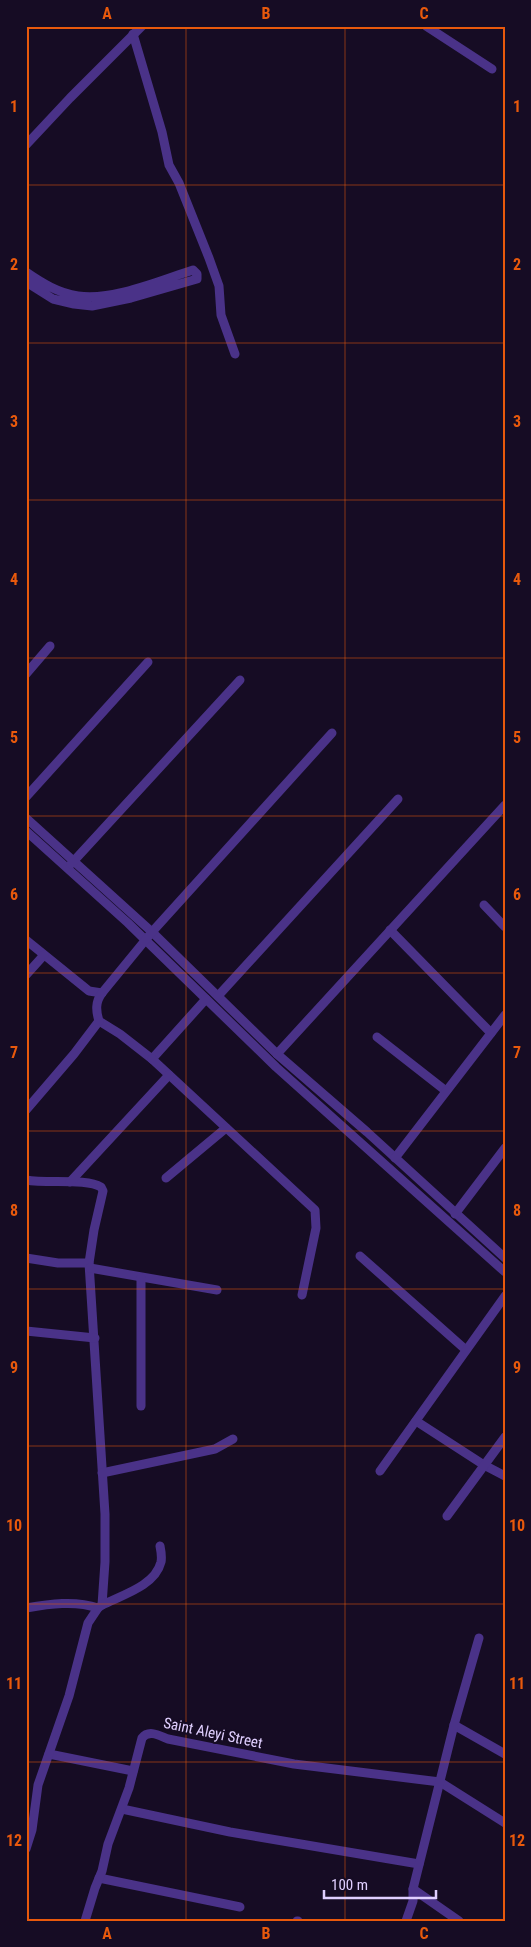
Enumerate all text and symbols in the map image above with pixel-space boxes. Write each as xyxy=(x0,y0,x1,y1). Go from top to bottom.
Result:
text: A xyxy=(102,4,112,23)
text: B xyxy=(262,4,271,23)
text: C xyxy=(419,4,429,23)
text: 1 xyxy=(10,97,18,116)
text: 1 xyxy=(513,97,521,116)
text: 2 xyxy=(10,255,18,274)
text: 2 xyxy=(513,255,521,274)
text: 3 xyxy=(10,412,18,431)
text: 3 xyxy=(513,412,521,431)
text: 4 xyxy=(10,570,18,589)
text: 4 xyxy=(513,570,521,589)
text: 5 xyxy=(10,728,18,747)
text: 5 xyxy=(513,728,521,747)
text: 6 xyxy=(10,885,18,904)
text: 6 xyxy=(513,885,521,904)
text: 7 xyxy=(10,1043,18,1062)
text: 7 xyxy=(513,1043,521,1062)
text: 8 xyxy=(10,1201,18,1220)
text: 8 xyxy=(513,1201,521,1220)
text: 9 xyxy=(10,1358,18,1377)
text: 9 xyxy=(513,1358,521,1377)
text: 10 xyxy=(6,1516,22,1535)
text: 10 xyxy=(509,1516,525,1535)
text: 11 xyxy=(6,1674,22,1693)
text: 11 xyxy=(509,1674,525,1693)
street label: Saint Aleyi Street xyxy=(162,1714,264,1752)
text: 12 xyxy=(6,1831,22,1850)
text: 12 xyxy=(509,1831,525,1850)
scale bar xyxy=(324,1867,436,1899)
text: 100 m xyxy=(331,1876,368,1894)
text: A xyxy=(102,1924,112,1943)
text: B xyxy=(262,1924,271,1943)
text: C xyxy=(419,1924,429,1943)

